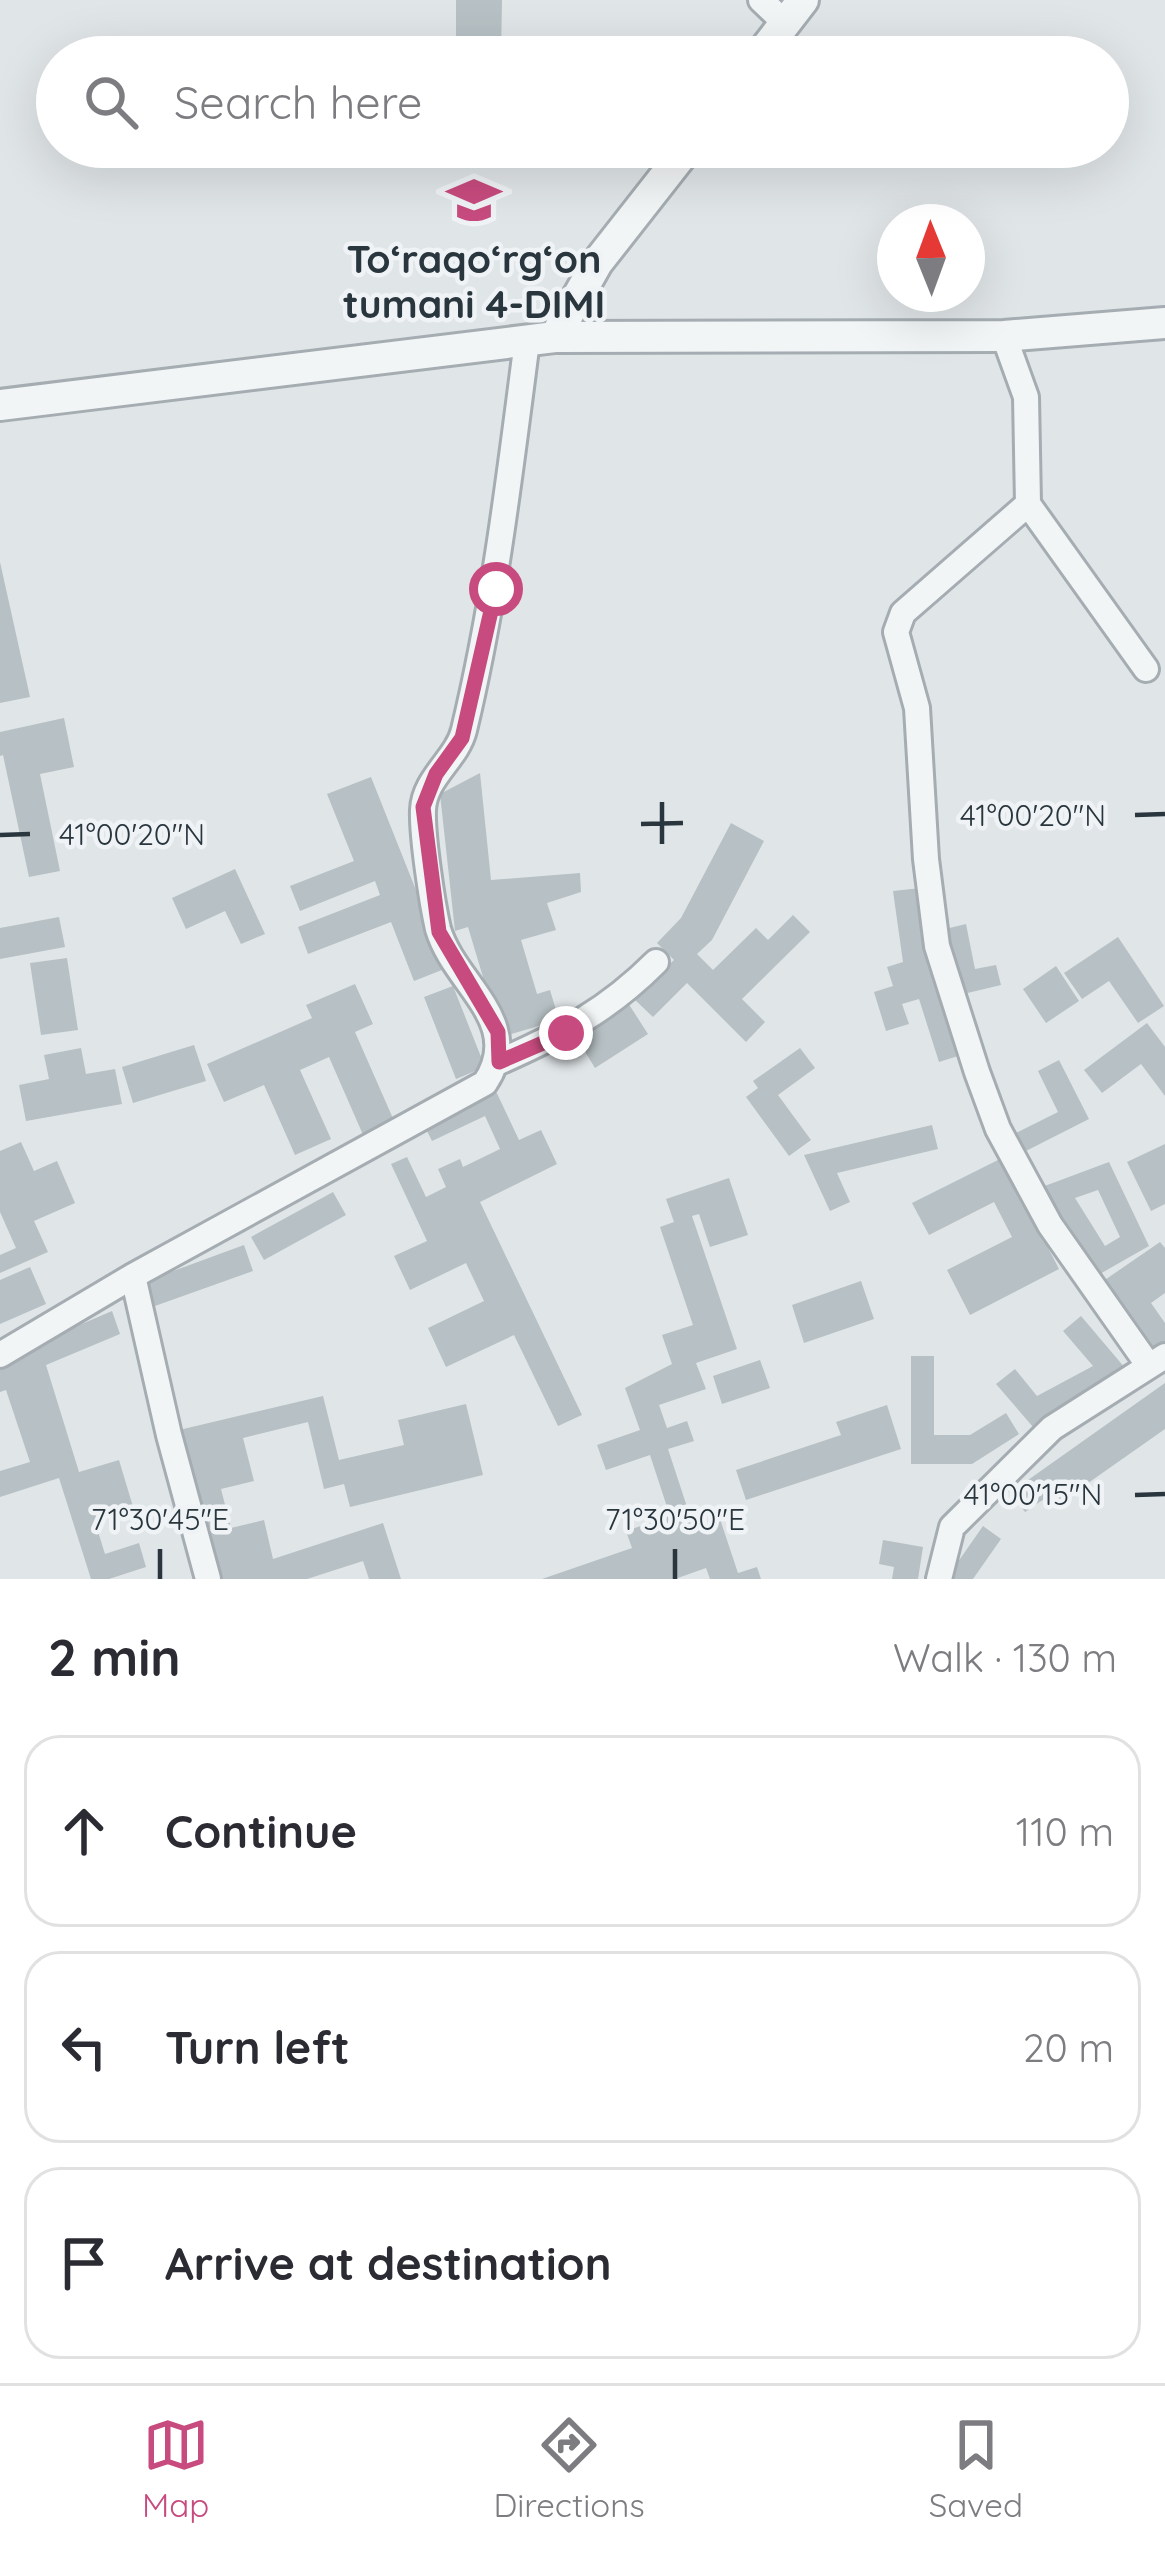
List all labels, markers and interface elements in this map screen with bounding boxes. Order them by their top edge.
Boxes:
search box [36,36,1129,168]
icon: search [78,69,144,135]
text: Search here [174,74,422,130]
school or university icon: To‘raqo‘rg‘on tumani 4-DIMI [445,171,503,229]
north arrow [877,204,985,312]
place label: To‘raqo‘rg‘on tumani 4-DIMI [343,234,605,328]
route start [469,562,523,616]
text: 41°00'20"N [960,796,1106,834]
text: 41°00'20"N [59,815,205,853]
route end [539,1006,593,1060]
text: 41°00'15"N [964,1475,1102,1513]
text: 71°30'45"E [91,1500,229,1538]
text: 71°30'50"E [605,1500,745,1538]
text: 2 min [48,1625,181,1689]
text: Walk · 130 m [893,1633,1117,1682]
icon: ahead [51,1798,117,1864]
text: Continue [165,1803,357,1859]
text: 110 m [1016,1807,1114,1856]
icon: left [51,2014,117,2080]
text: Turn left [165,2019,350,2075]
text: 20 m [1023,2023,1114,2072]
icon: arrive [51,2230,117,2296]
text: Arrive at destination [165,2235,611,2291]
tab: Map [142,2412,209,2525]
tab: Directions [493,2412,645,2525]
tab: Saved [929,2412,1023,2525]

